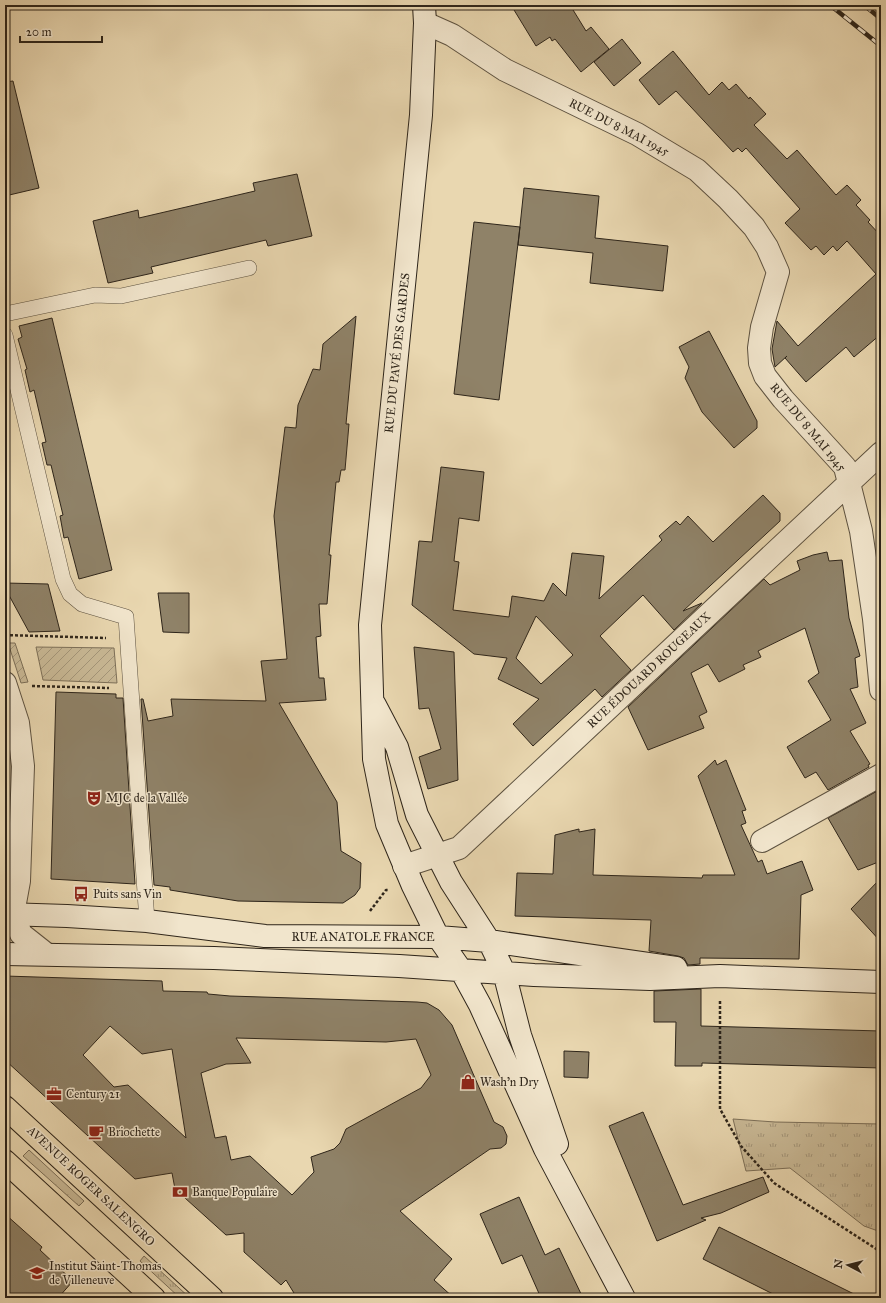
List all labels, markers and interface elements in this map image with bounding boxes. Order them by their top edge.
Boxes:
scale bar [20,18,102,44]
text: 20 m [26,25,52,39]
street label: RUE DU 8 MAI 1945 [567,96,672,159]
street label: RUE DU PAVÉ DES GARDES [380,272,412,434]
street label: RUE DU 8 MAI 1945 [767,380,849,474]
street label: RUE ÉDOUARD ROUGEAUX [583,607,714,731]
theatre icon: MJC de la Vallée [85,789,103,807]
place label: MJC de la Vallée [106,791,187,806]
bus stop icon: Puits sans Vin [72,885,90,903]
place label: Puits sans Vin [93,887,162,901]
street label: RUE ANATOLE FRANCE [291,930,435,944]
shop icon: Wash'n Dry [459,1073,477,1091]
place label: Wash'n Dry [480,1075,539,1089]
office icon: Century 21 [45,1085,63,1103]
place label: Century 21 [66,1087,120,1101]
street label: AVENUE ROGER SALENGRO [24,1122,158,1249]
cafe icon: Briochette [87,1123,105,1141]
place label: Briochette [108,1125,160,1139]
bank icon: Banque Populaire [171,1183,189,1201]
place label: Banque Populaire [192,1185,277,1200]
north arrow [828,1245,868,1285]
text: N [832,1258,846,1269]
place label: Institut Saint-Thomas de Villeneuve [49,1259,161,1287]
school or university icon: Institut Saint-Thomas de Villeneuve [28,1264,46,1282]

